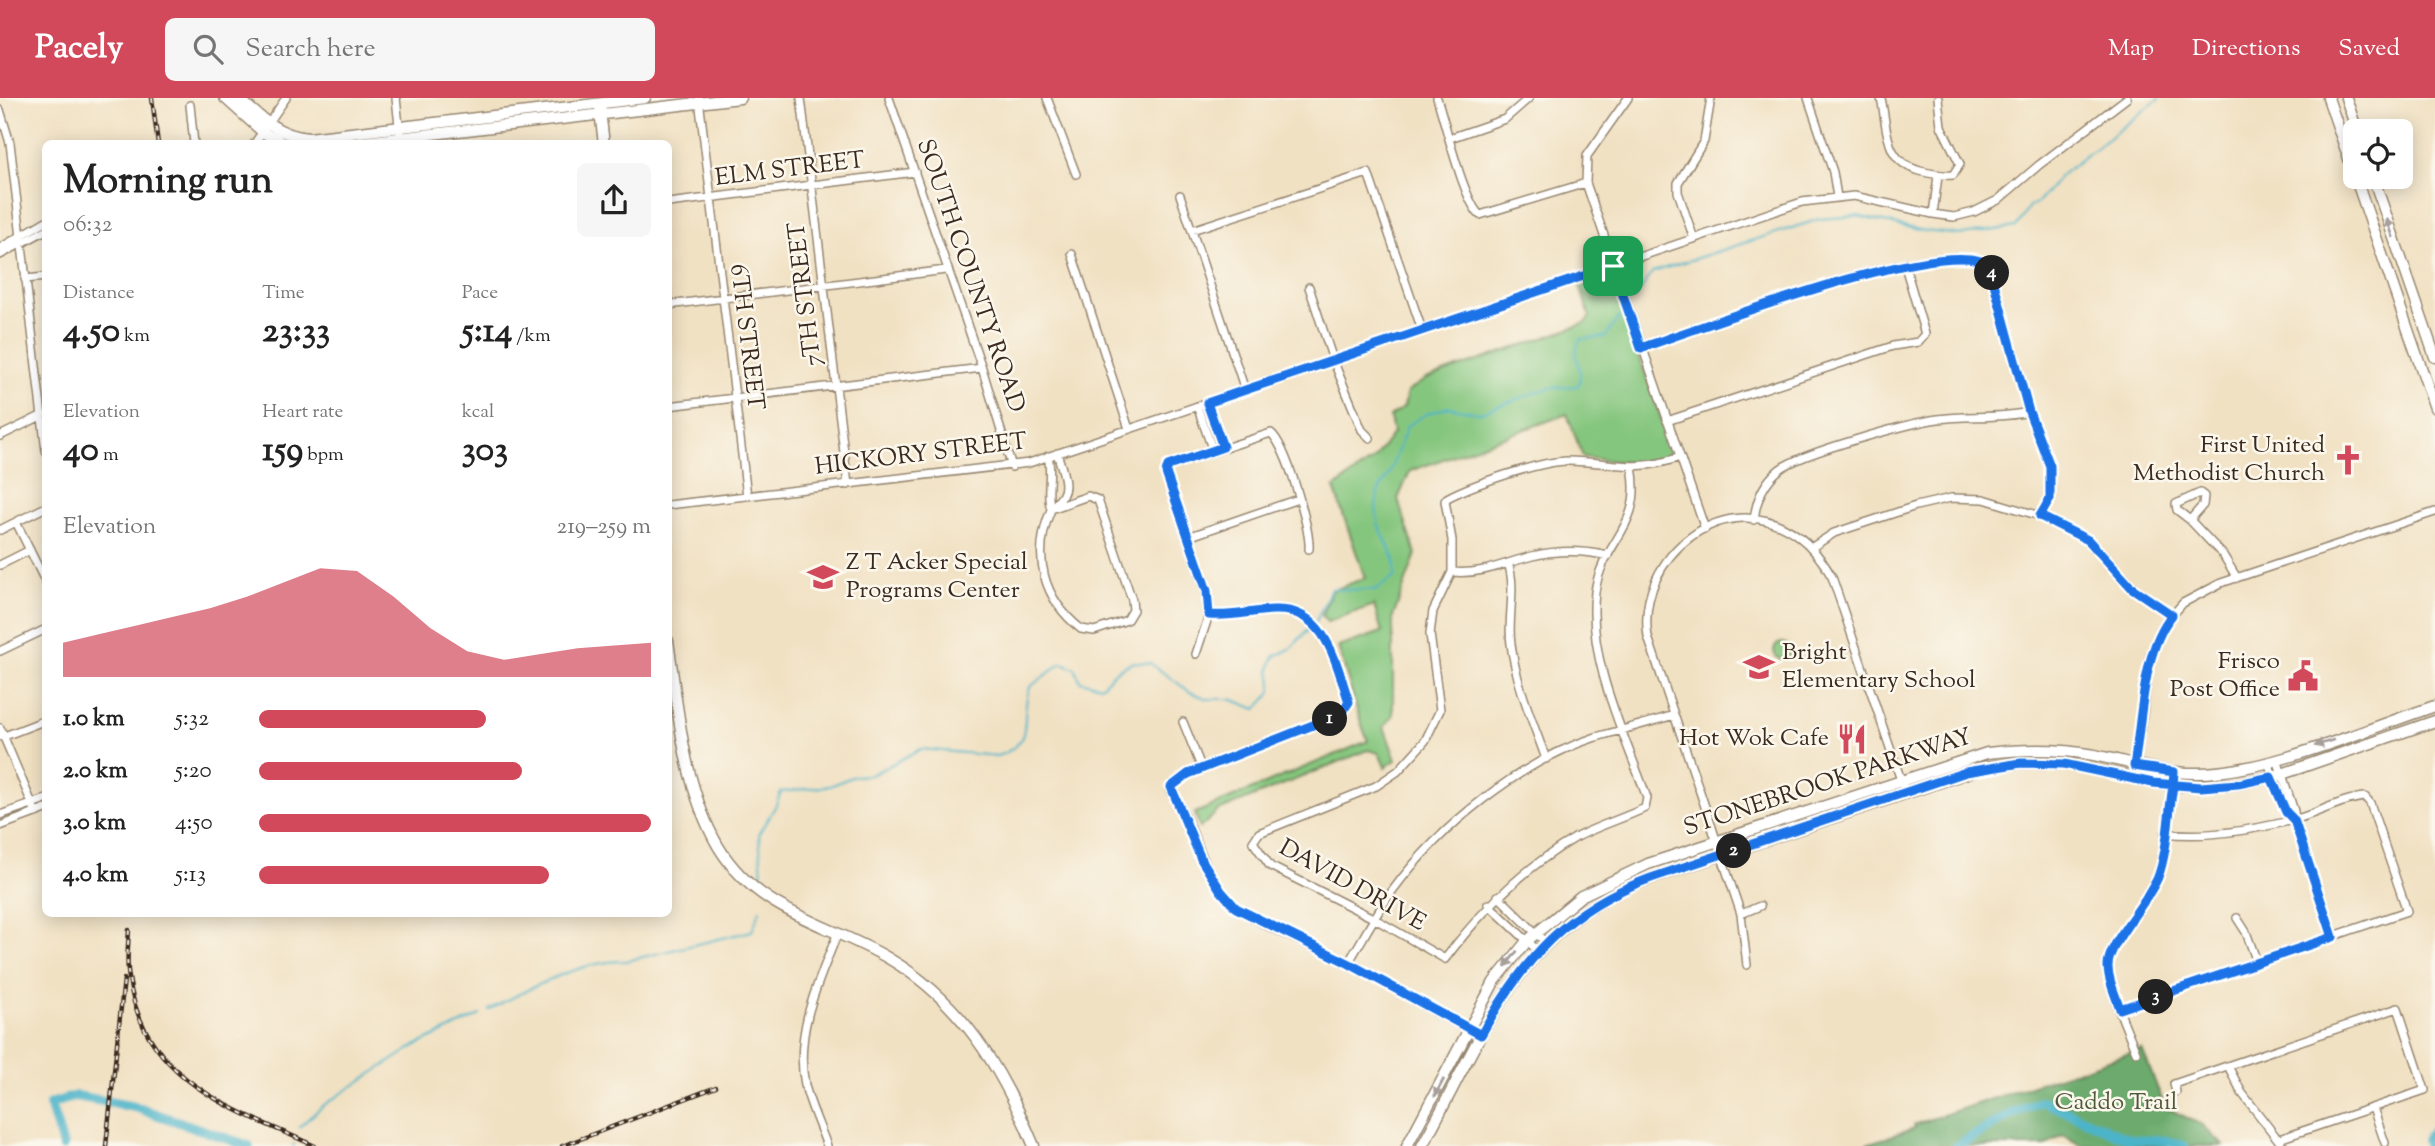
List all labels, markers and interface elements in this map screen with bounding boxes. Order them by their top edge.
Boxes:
search box [165,18,655,81]
text: Pacely [35,25,123,73]
icon: search [189,30,227,68]
text: Search here [245,31,376,68]
text: Map [2108,32,2154,66]
text: Directions [2192,32,2300,66]
text: Saved [2338,32,2400,66]
map controls [2343,119,2413,189]
button: locate [2343,119,2413,189]
street label: SOUTH COUNTY ROAD [907,135,1033,417]
street label: ELM STREET [713,144,867,196]
text: Morning run [63,156,273,210]
button: share [577,163,651,237]
text: 06:32 [63,209,112,242]
one-way arrow [2384,218,2395,239]
street label: 7TH STREET [780,220,832,368]
pin [1583,236,1643,296]
icon: arrive [1594,247,1632,285]
pin: 4 [1974,256,2010,290]
text: 4 [1987,259,1996,286]
street label: 6TH STREET [720,262,772,412]
text: Distance [63,280,135,307]
text: Time [262,280,305,307]
text: Pace [462,280,498,307]
text: 4.50 [63,307,120,358]
text: 23:33 [262,307,330,358]
text: 5:14 [462,307,512,358]
text: km [120,323,150,350]
text: /km [512,323,551,350]
text: Elevation [63,399,140,426]
text: Heart rate [262,399,343,426]
text: kcal [462,399,494,426]
street label: HICKORY STREET [813,425,1029,485]
text: 40 [63,426,99,477]
text: 159 [262,426,303,477]
text: 303 [462,426,508,477]
place label: First United Methodist Church [2133,429,2325,491]
text: m [99,442,119,469]
text: bpm [303,442,344,469]
church icon: First United Methodist Church [2331,443,2365,477]
text: Elevation [63,511,156,544]
text: 219–259 m [556,511,651,544]
place label: Z T Acker Special Programs Center [846,546,1028,608]
school or university icon: Z T Acker Special Programs Center [806,560,840,594]
place label: Bright Elementary School [1782,636,1976,698]
place label: Frisco Post Office [2170,645,2280,707]
school or university icon: Bright Elementary School [1742,650,1776,684]
public building icon: Frisco Post Office [2286,659,2320,693]
pin: 1 [1312,702,1348,736]
text: 1.0 km [63,703,125,736]
text: 5:32 [175,703,209,736]
text: 1 [1326,705,1333,732]
street label: STONEBROOK PARKWAY [1679,720,1977,846]
place label: Hot Wok Cafe [1679,722,1829,756]
restaurant icon: Hot Wok Cafe [1835,722,1869,756]
one-way arrow [2313,738,2334,749]
text: 2.0 km [63,755,128,788]
text: 5:20 [175,755,212,788]
text: 3.0 km [63,807,126,840]
text: 4:50 [175,807,213,840]
street label: DAVID DRIVE [1272,832,1432,941]
pin: 2 [1716,834,1752,868]
text: 2 [1729,837,1738,864]
text: 4.0 km [63,859,128,892]
text: 5:13 [175,859,206,892]
one-way arrow [1504,950,1518,968]
pin: 3 [2138,979,2174,1014]
text: 3 [2152,983,2159,1010]
one-way arrow [1433,1078,1444,1098]
park label: Caddo Trail [2055,1086,2178,1120]

